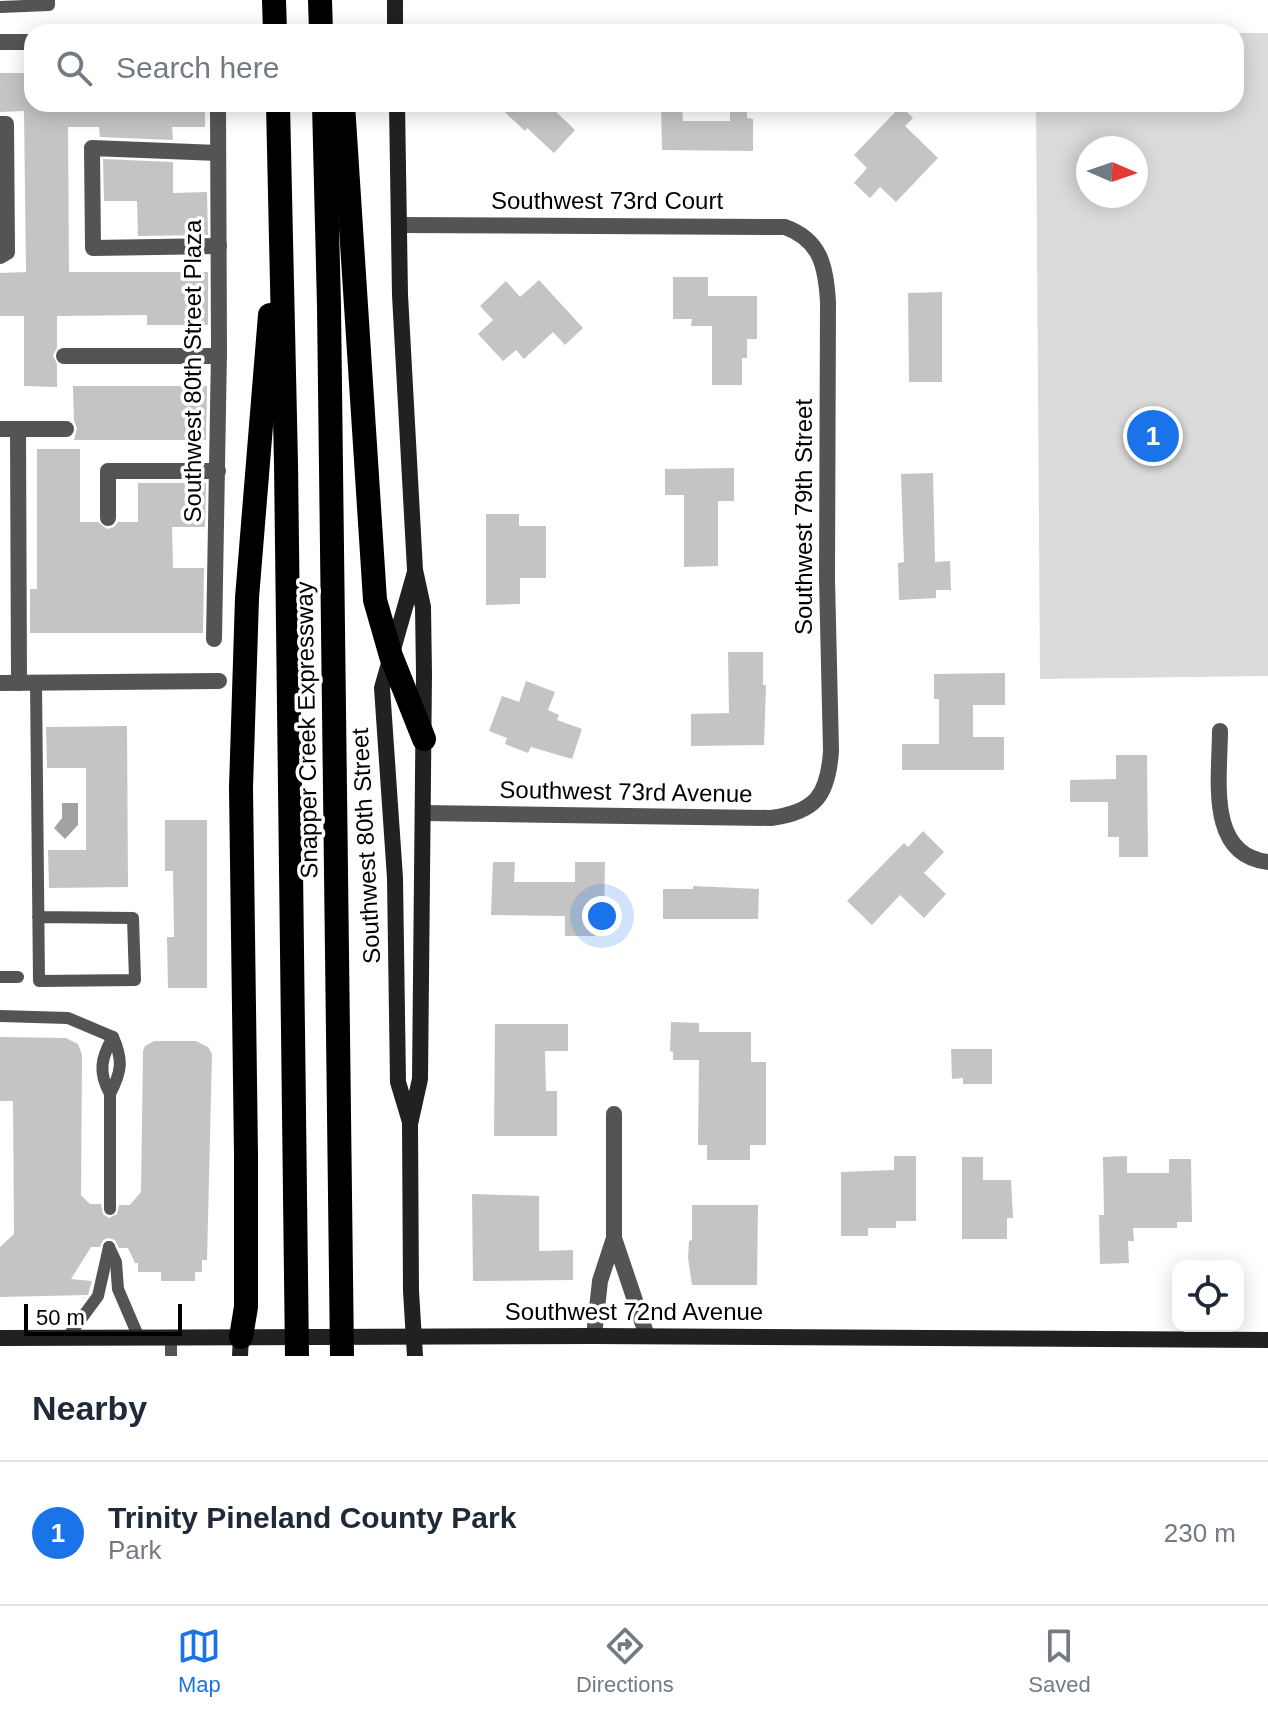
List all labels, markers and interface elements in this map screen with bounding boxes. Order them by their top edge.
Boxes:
search box [24,24,1244,112]
icon: search [52,46,96,90]
text: Search here [116,51,279,84]
north arrow [1076,136,1148,208]
street label: Southwest 73rd Court [491,187,723,214]
street label: Southwest 80th Street Plaza [179,219,206,522]
street label: Southwest 79th Street [790,399,817,635]
pin: 1 [1127,406,1179,466]
street label: Snapper Creek Expressway [290,581,323,879]
street label: Southwest 80th Street [346,727,385,965]
street label: Southwest 73rd Avenue [499,776,753,807]
your location [582,896,622,936]
map controls [1172,1260,1244,1332]
button: locate [1172,1260,1244,1332]
street label: Southwest 72nd Avenue [505,1298,763,1325]
scale bar [24,1300,182,1336]
text: 50 m [36,1305,85,1330]
text: Nearby [32,1389,147,1427]
text: Trinity Pineland County Park [108,1501,516,1534]
text: 1 [51,1518,65,1548]
text: 230 m [1164,1518,1236,1548]
text: Park [108,1535,161,1565]
tab: Map [177,1624,221,1698]
tab: Directions [576,1624,674,1698]
tab: Saved [1028,1624,1091,1698]

